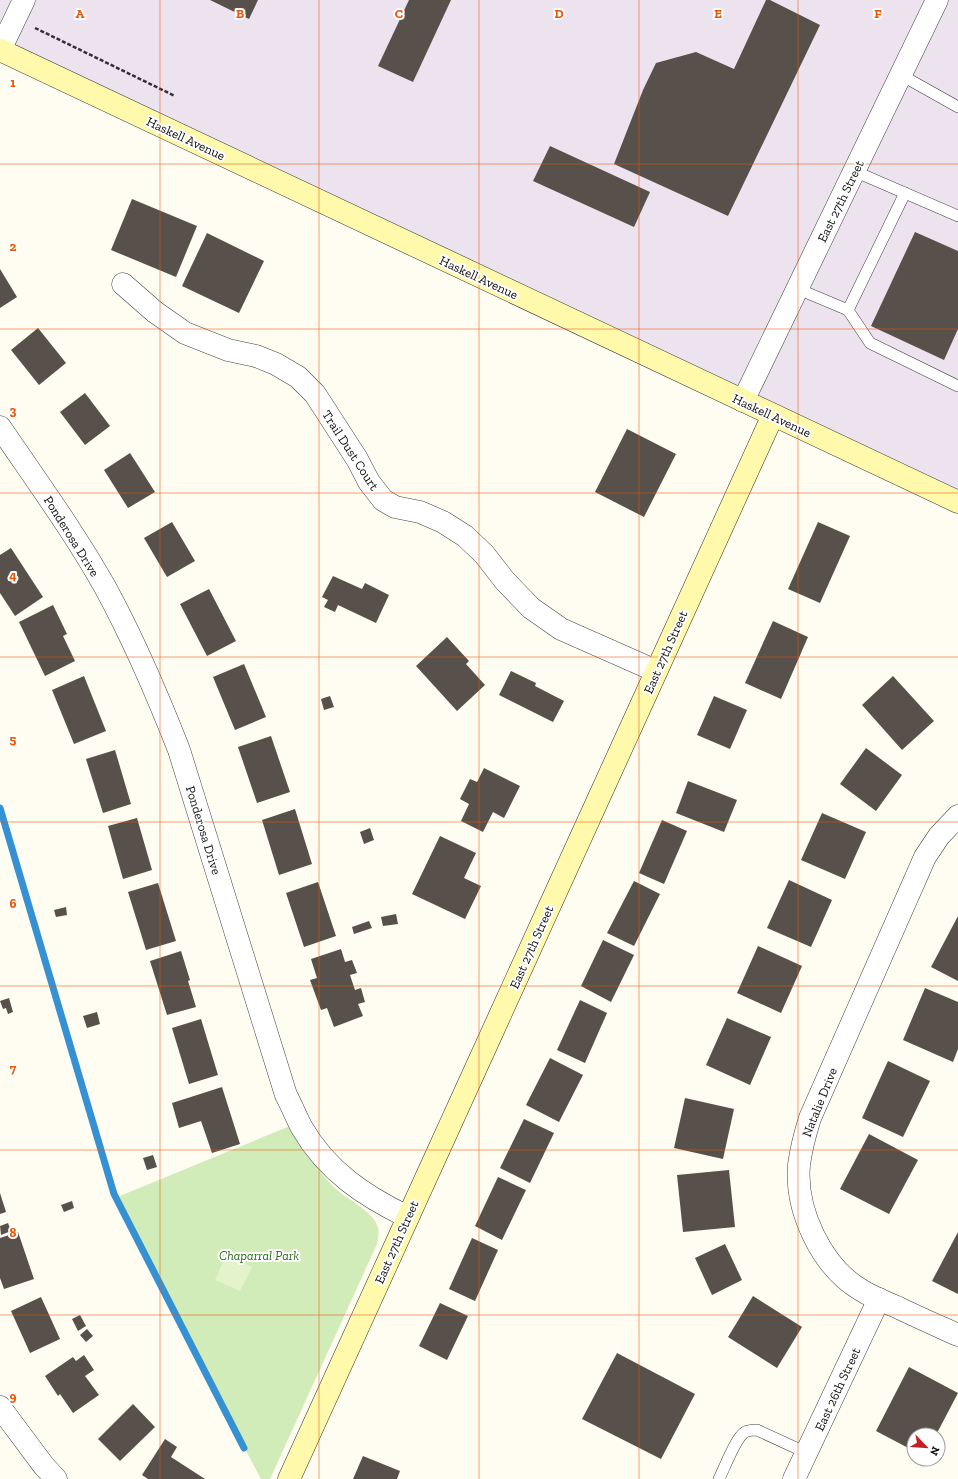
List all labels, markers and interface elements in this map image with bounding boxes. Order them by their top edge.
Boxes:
text: A [76,6,85,21]
text: B [236,6,244,21]
text: C [395,6,403,21]
text: D [554,6,564,21]
text: E [714,6,722,21]
text: F [874,6,882,21]
text: 1 [10,75,16,90]
street label: Haskell Avenue [144,114,227,163]
street label: East 27th Street [814,158,867,245]
text: 2 [10,239,17,254]
street label: Haskell Avenue [437,253,520,302]
street label: Haskell Avenue [730,391,813,440]
text: 3 [10,403,17,418]
street label: Trail Dust Court [319,408,382,493]
street label: Ponderosa Drive [41,493,102,579]
text: 4 [9,568,17,583]
street label: East 27th Street [640,608,691,696]
text: 5 [10,732,17,747]
street label: Ponderosa Drive [183,784,224,876]
text: 6 [10,896,17,911]
street label: East 27th Street [506,903,557,991]
text: 7 [10,1061,17,1076]
street label: Natalie Drive [799,1065,840,1139]
street label: East 27th Street [371,1198,422,1286]
text: 8 [9,1225,17,1240]
park label: Chaparral Park [219,1248,299,1263]
street label: East 26th Street [812,1345,863,1433]
text: 9 [10,1389,17,1404]
north arrow [906,1427,946,1467]
text: N [927,1444,942,1458]

